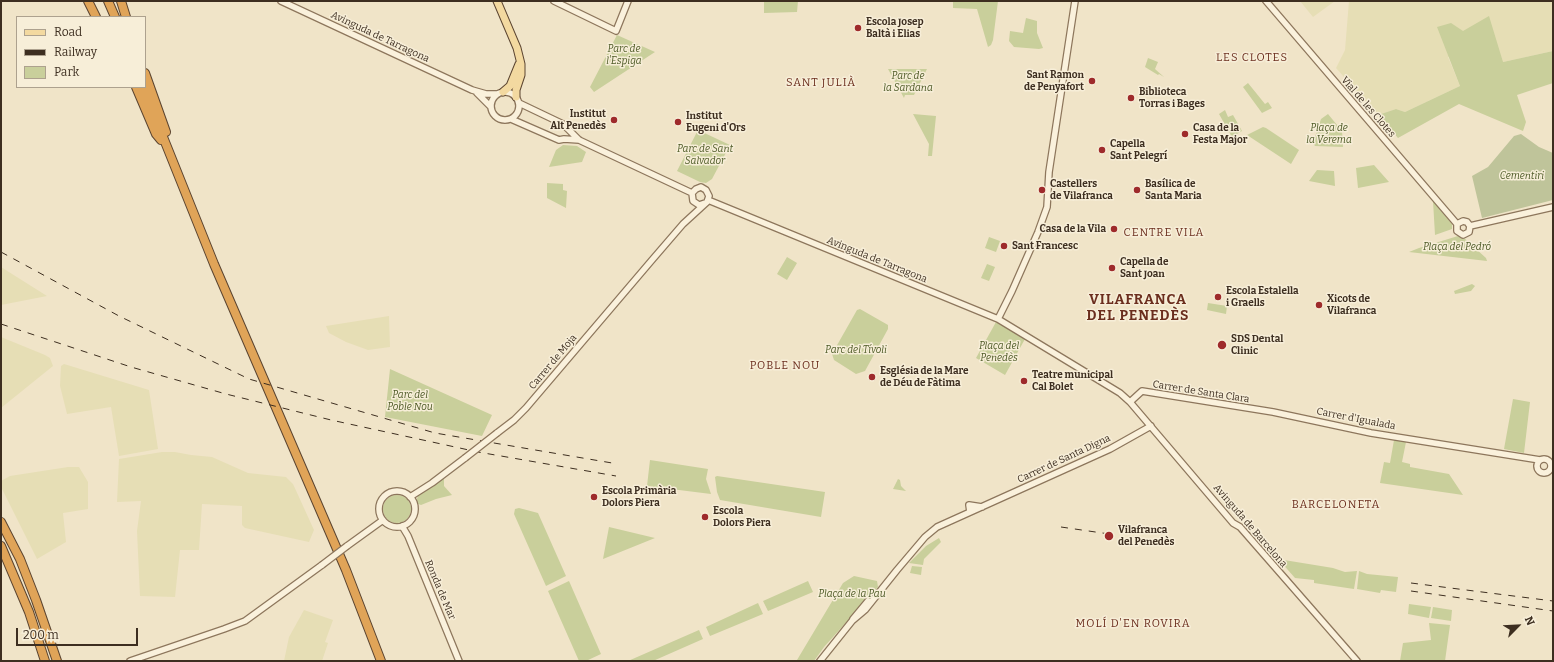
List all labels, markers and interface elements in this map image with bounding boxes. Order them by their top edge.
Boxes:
street label: Avinguda de Tarragona [329,9,431,65]
legend [16,16,146,88]
place label: Escola Josep Baltà i Elias [866,16,924,40]
marker: Escola Josep Baltà i Elias [853,23,863,33]
text: Road [54,25,82,39]
park label: Parc de l'Espiga [606,43,642,66]
text: Railway [54,45,97,59]
district label: LES CLOTES [1216,51,1288,65]
text: Park [54,65,79,79]
place label: Sant Ramon de Penyafort [1024,69,1084,92]
park label: Parc de la Sardana [883,70,933,94]
street label: Vial de les Clotes [1338,74,1398,140]
district label: SANT JULIÀ [786,76,856,90]
marker: Sant Ramon de Penyafort [1087,76,1097,86]
place label: Biblioteca Torras i Bages [1139,86,1205,110]
marker: Biblioteca Torras i Bages [1126,93,1136,103]
place label: Institut Alt Penedès [550,108,606,132]
place label: Institut Eugeni d'Ors [686,110,746,134]
marker: Institut Alt Penedès [609,115,619,125]
marker: Institut Eugeni d'Ors [673,117,683,127]
place label: Casa de la Festa Major [1193,122,1247,146]
park label: Plaça de la Verema [1306,122,1352,146]
marker: Casa de la Festa Major [1180,129,1190,139]
place label: Capella Sant Pelegrí [1110,138,1167,162]
park label: Parc de Sant Salvador [677,143,733,166]
marker: Capella Sant Pelegrí [1097,145,1107,155]
park label: Cementiri [1500,170,1544,182]
place label: Castellers de Vilafranca [1050,178,1113,202]
place label: Basílica de Santa Maria [1145,178,1202,202]
marker: Castellers de Vilafranca [1037,185,1047,195]
marker: Basílica de Santa Maria [1132,185,1142,195]
place label: Casa de la Vila [1040,223,1106,235]
marker: Casa de la Vila [1109,224,1119,234]
district label: CENTRE VILA [1124,226,1204,240]
street label: Avinguda de Tarragona [825,234,929,286]
place label: Sant Francesc [1012,240,1078,252]
marker: Sant Francesc [999,241,1009,251]
park label: Plaça del Pedró [1423,241,1491,253]
place label: Capella de Sant Joan [1120,256,1168,280]
marker: Capella de Sant Joan [1107,263,1117,273]
place label: Escola Estalella i Graells [1226,285,1299,308]
district label: VILAFRANCA DEL PENEDÈS [1087,292,1189,324]
marker: Escola Estalella i Graells [1213,292,1223,302]
place label: Xicots de Vilafranca [1327,293,1376,316]
marker: Xicots de Vilafranca [1314,300,1324,310]
street label: Carrer de Moja [527,332,579,392]
place label: SDS Dental Clinic [1231,333,1283,356]
marker: SDS Dental Clinic [1216,339,1228,351]
park label: Plaça del Penedès [979,340,1019,364]
park label: Parc del Tívoli [825,344,887,356]
district label: POBLE NOU [750,359,820,373]
place label: Església de la Mare de Déu de Fàtima [880,365,969,388]
place label: Teatre municipal Cal Bolet [1032,369,1113,392]
marker: Església de la Mare de Déu de Fàtima [867,372,877,382]
marker: Teatre municipal Cal Bolet [1019,376,1029,386]
street label: Carrer de Santa Clara [1152,378,1250,406]
park label: Parc del Poble Nou [387,389,433,412]
street label: Carrer d'Igualada [1315,405,1397,433]
street label: Carrer de Santa Digna [1016,432,1112,486]
street label: Avinguda de Barcelona [1211,482,1289,570]
place label: Escola Primària Dolors Piera [602,485,676,508]
marker: Escola Primària Dolors Piera [589,492,599,502]
district label: BARCELONETA [1292,498,1380,512]
place label: Escola Dolors Piera [713,505,771,528]
marker: Escola Dolors Piera [700,512,710,522]
place label: Vilafranca del Penedès [1118,524,1174,548]
marker: Vilafranca del Penedès [1103,530,1115,542]
street label: Ronda de Mar [422,558,458,622]
park label: Plaça de la Pau [818,588,886,600]
north arrow [1498,606,1538,646]
text: N [1522,614,1537,627]
district label: MOLÍ D'EN ROVIRA [1076,617,1190,631]
scale bar [18,620,140,646]
text: 200 m [23,628,59,642]

